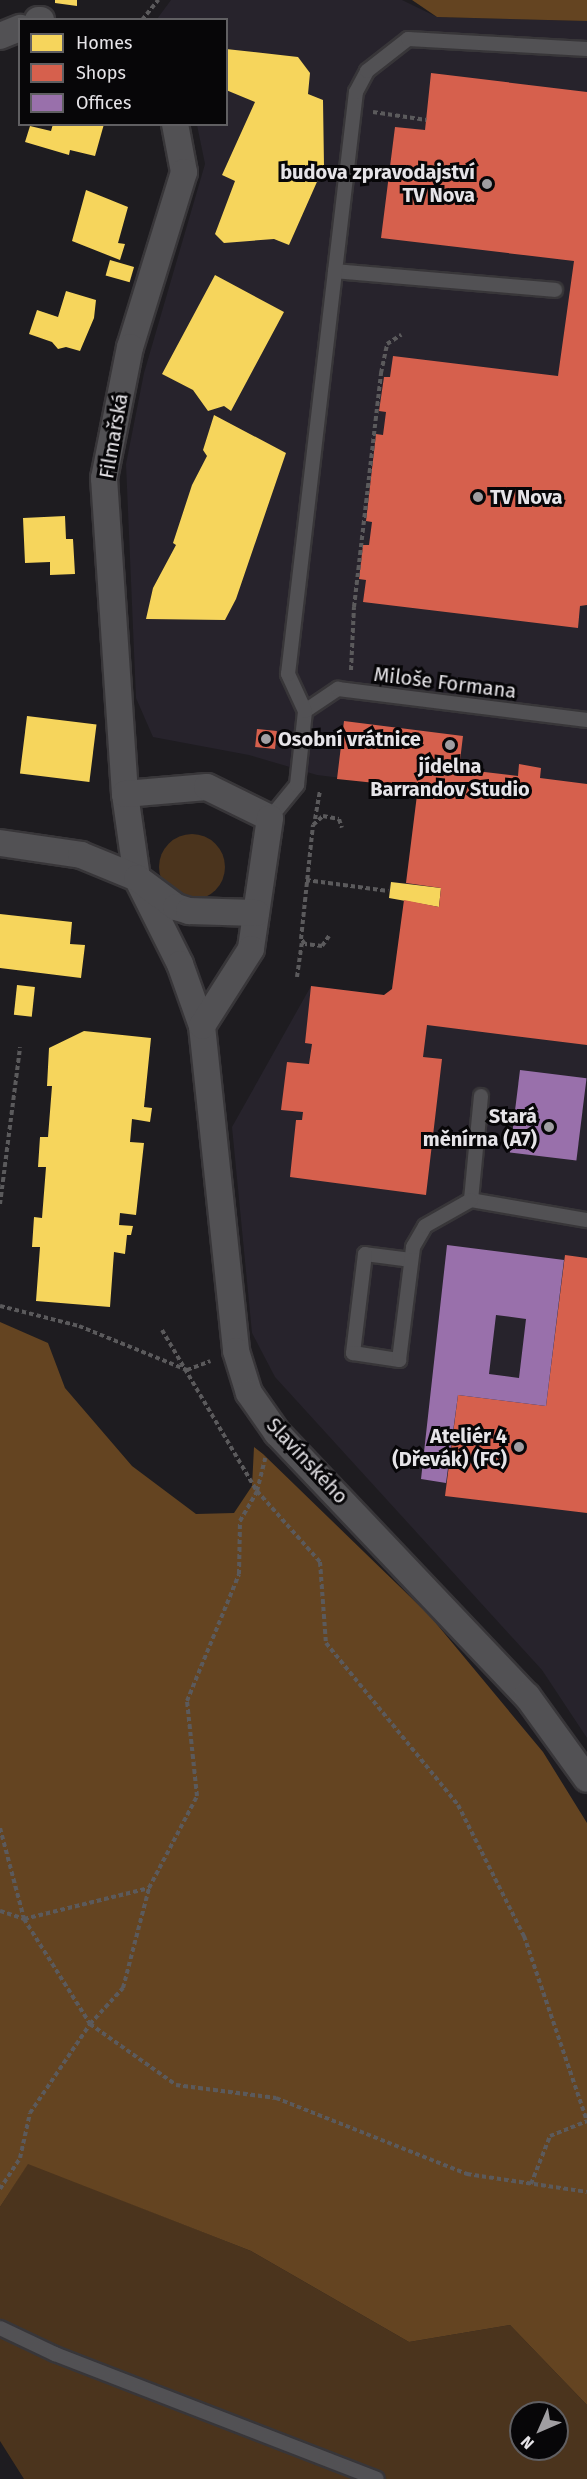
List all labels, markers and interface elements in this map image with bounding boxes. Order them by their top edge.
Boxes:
legend [18,18,228,126]
text: Homes [76,32,132,54]
text: Shops [76,62,126,84]
text: Offices [76,92,131,114]
place label: budova zpravodajství TV Nova [280,160,475,207]
marker: budova zpravodajství TV Nova [480,177,494,191]
street label: Filmařská [95,391,133,481]
place label: TV Nova [490,485,562,509]
marker: TV Nova [471,490,485,504]
street label: Miloše Formana [372,662,518,704]
place label: Osobní vrátnice [278,727,421,751]
marker: Osobní vrátnice [259,732,273,746]
marker: jídelna Barrandov Studio [443,738,457,752]
place label: jídelna Barrandov Studio [370,755,530,802]
place label: Stará měnírna (A7) [423,1104,537,1151]
marker: Stará měnírna (A7) [542,1120,556,1134]
street label: Slavínského [261,1413,353,1509]
place label: Ateliér 4 (Dřevák) (FC) [392,1424,507,1471]
marker: Ateliér 4 (Dřevák) (FC) [512,1440,526,1454]
north arrow [509,2401,569,2461]
text: N [517,2432,538,2453]

